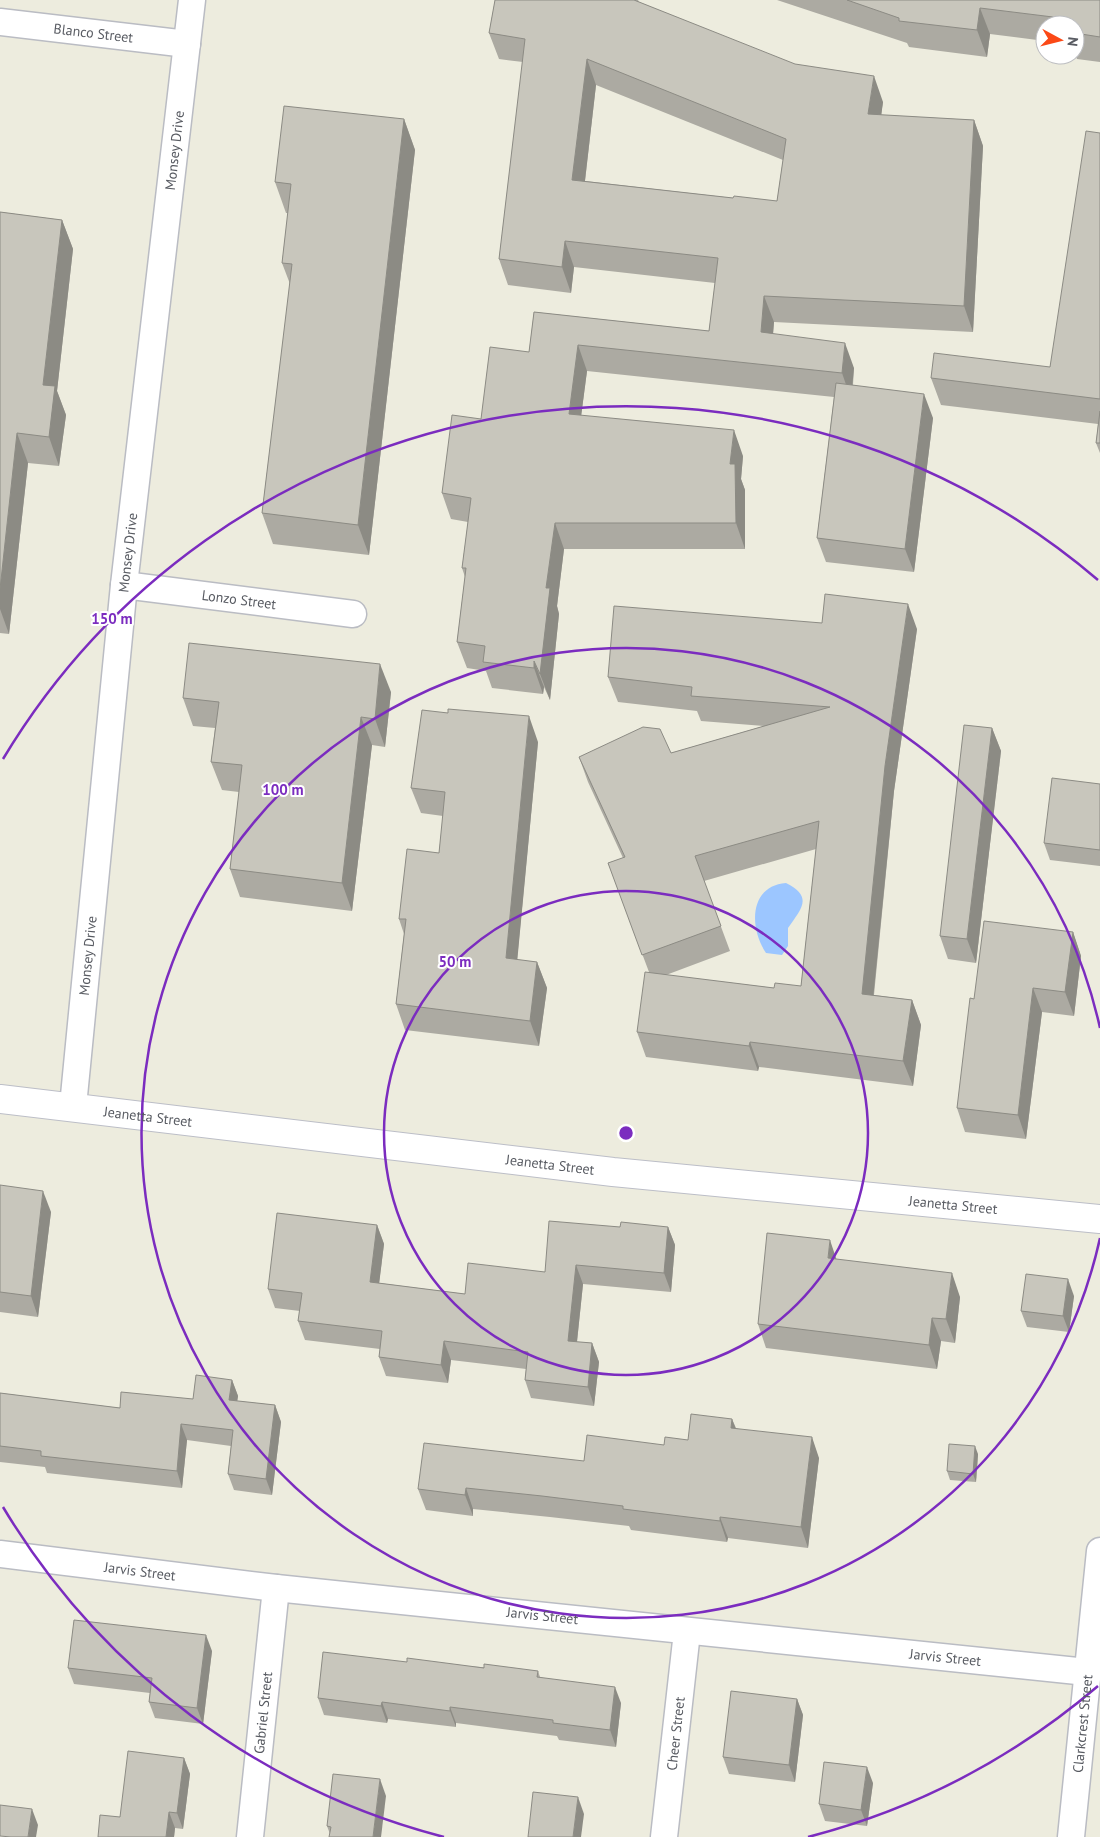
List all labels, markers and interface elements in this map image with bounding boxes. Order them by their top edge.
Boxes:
north arrow [1035,15,1085,65]
street label: Blanco Street [53,19,134,47]
text: N [1063,36,1082,47]
street label: Monsey Drive [161,110,188,191]
street label: Monsey Drive [114,512,141,593]
street label: Lonzo Street [201,586,278,613]
text: 150 m [91,609,133,628]
text: 100 m [262,780,304,799]
street label: Monsey Drive [75,915,101,996]
text: 50 m [439,952,471,971]
street label: Jeanetta Street [102,1102,193,1131]
centre of rings [617,1124,635,1142]
street label: Jeanetta Street [504,1150,596,1179]
street label: Jeanetta Street [907,1191,998,1218]
street label: Jarvis Street [102,1558,177,1585]
street label: Jarvis Street [505,1603,579,1628]
street label: Jarvis Street [908,1645,982,1670]
street label: Gabriel Street [250,1671,276,1755]
street label: Clarkcrest Street [1069,1673,1096,1774]
street label: Cheer Street [663,1696,689,1771]

